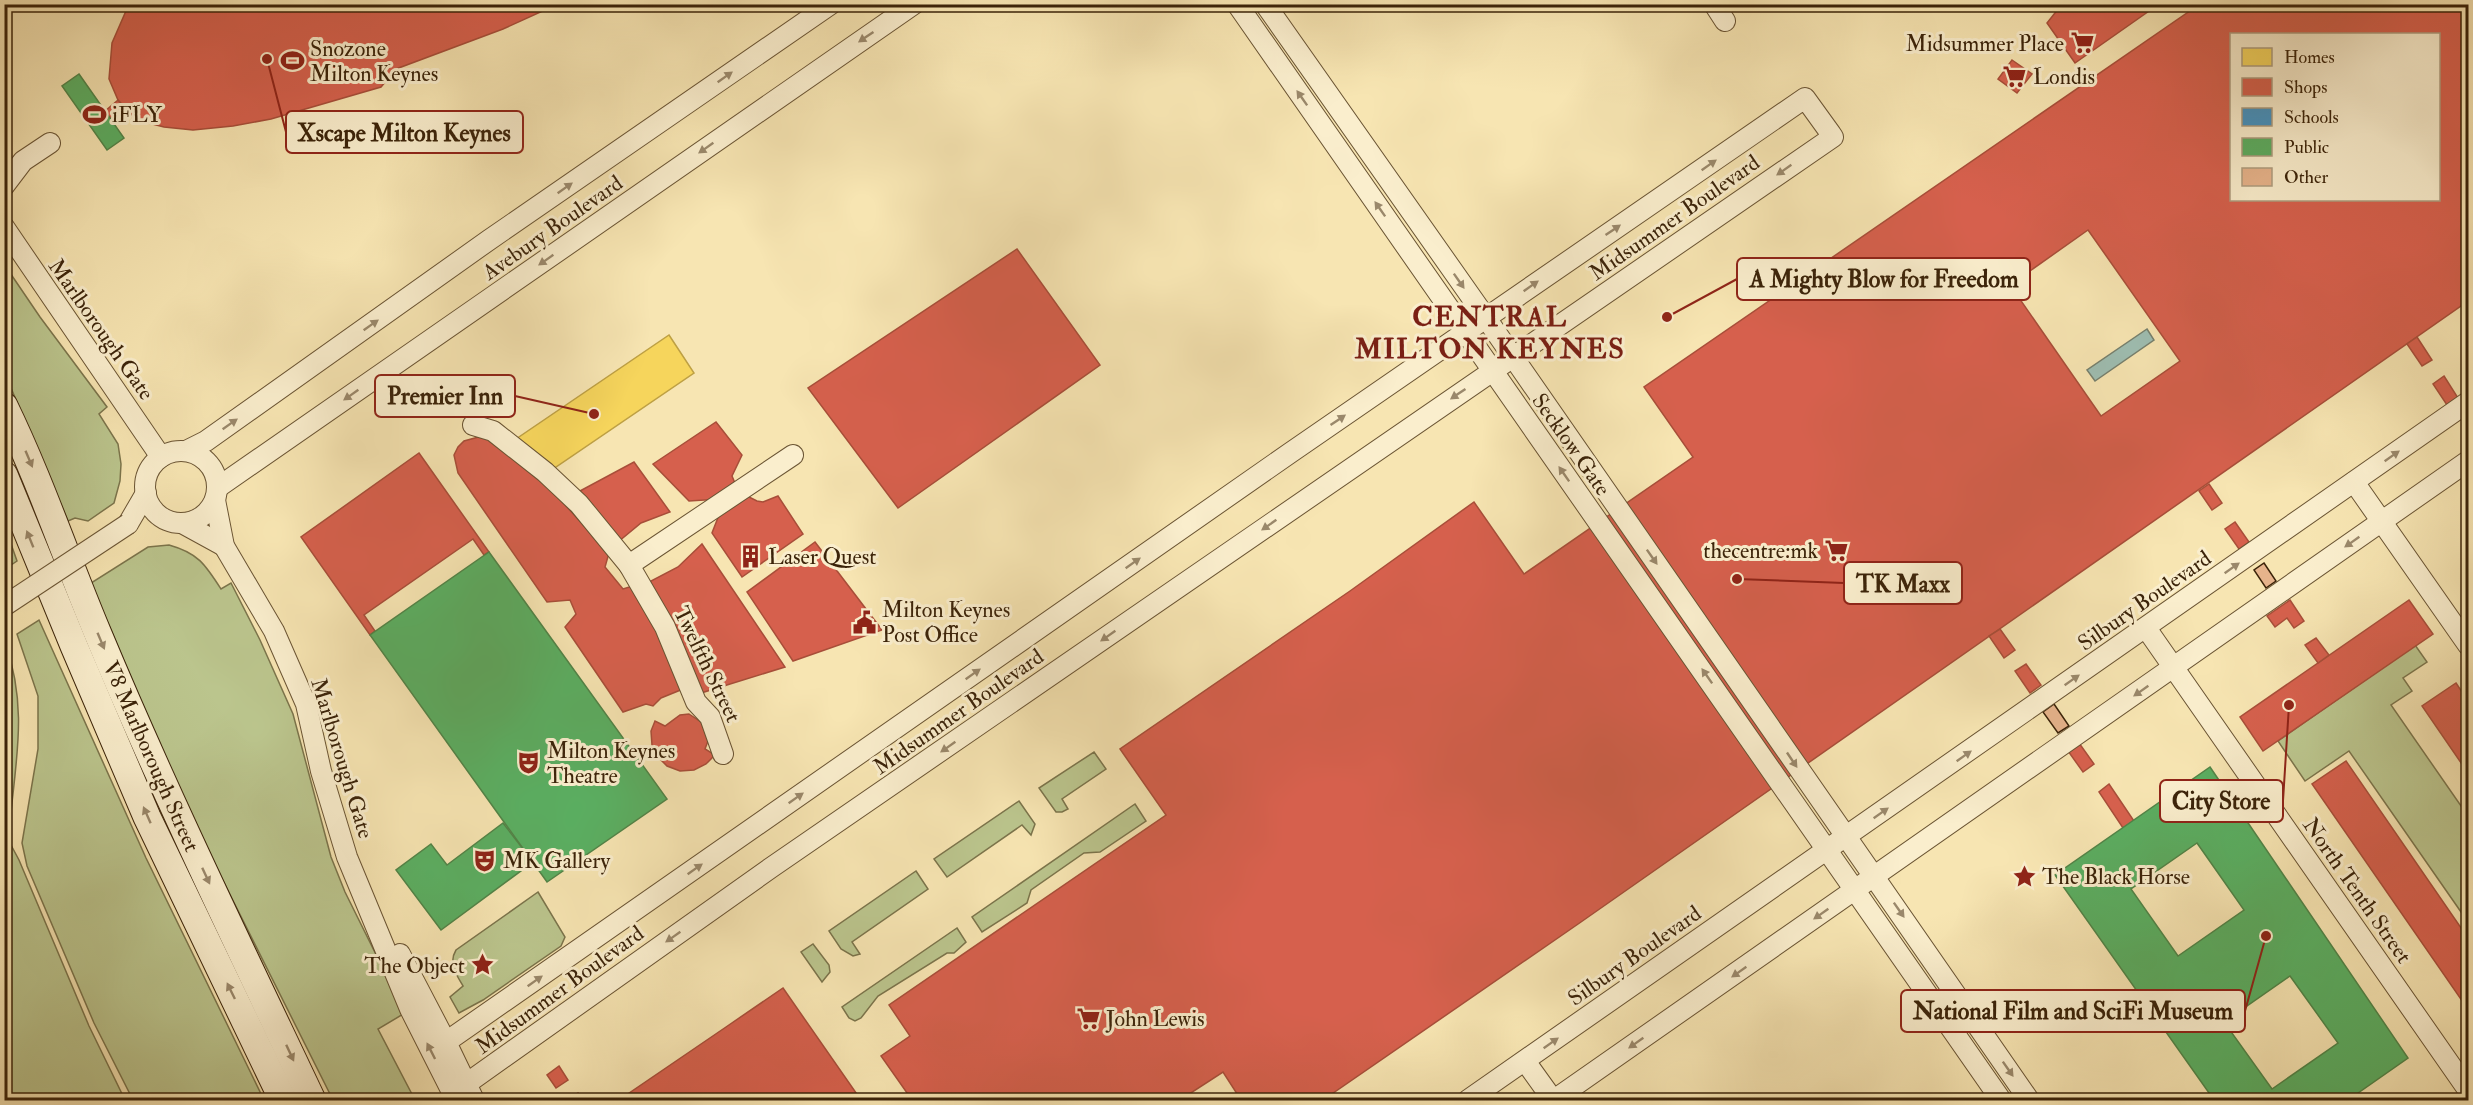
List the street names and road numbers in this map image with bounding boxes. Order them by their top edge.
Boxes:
street label: Midsummer Boulevard [1584,149,1765,287]
street label: Avebury Boulevard [476,169,628,287]
street label: Marlborough Gate [42,253,160,406]
street label: Secklow Gate [1526,388,1617,501]
street label: Silbury Boulevard [2072,544,2217,657]
street label: Twelfth Street [667,602,747,727]
street label: Midsummer Boulevard [868,643,1049,781]
street label: V8 Marlborough Street [96,657,206,856]
street label: Marlborough Gate [304,675,380,842]
street label: North Tenth Street [2297,812,2418,969]
street label: Silbury Boulevard [1562,899,1707,1012]
street label: Midsummer Boulevard [470,919,649,1060]

